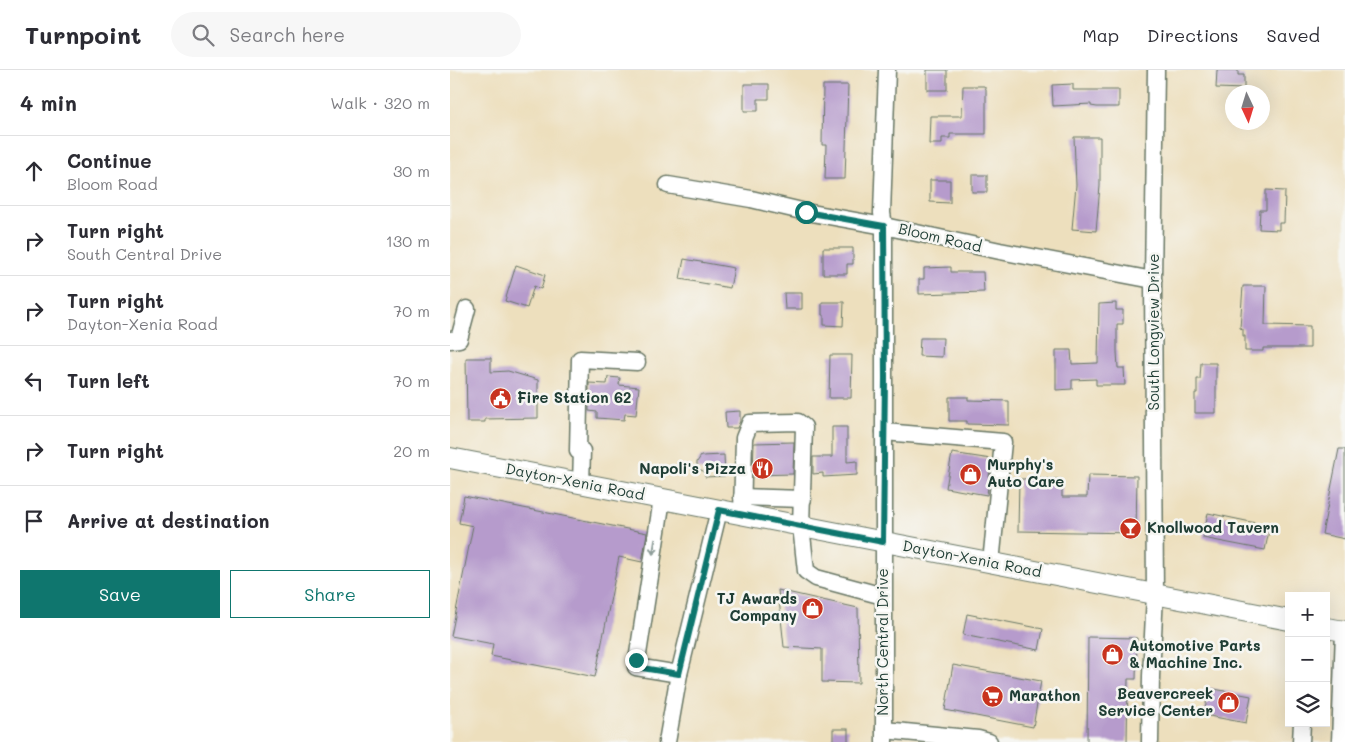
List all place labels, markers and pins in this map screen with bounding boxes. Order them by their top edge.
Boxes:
public building icon: Fire Station 62 [489,386,513,410]
place label: Fire Station 62 [517,387,631,407]
place label: Murphy's Auto Care [987,454,1064,491]
restaurant icon: Napoli's Pizza [750,457,774,481]
place label: Napoli's Pizza [639,458,746,478]
shop icon: Murphy's Auto Care [959,462,983,486]
bar icon: Knollwood Tavern [1119,516,1143,540]
place label: Knollwood Tavern [1147,517,1279,537]
place label: TJ Awards Company [717,588,797,625]
shop icon: TJ Awards Company [801,596,825,620]
place label: Automotive Parts & Machine Inc. [1129,635,1261,672]
shop icon: Automotive Parts & Machine Inc. [1101,643,1125,667]
place label: Beavercreek Service Center [1098,683,1213,720]
supermarket icon: Marathon [981,684,1005,708]
place label: Marathon [1009,685,1080,705]
shop icon: Beavercreek Service Center [1217,691,1241,715]

